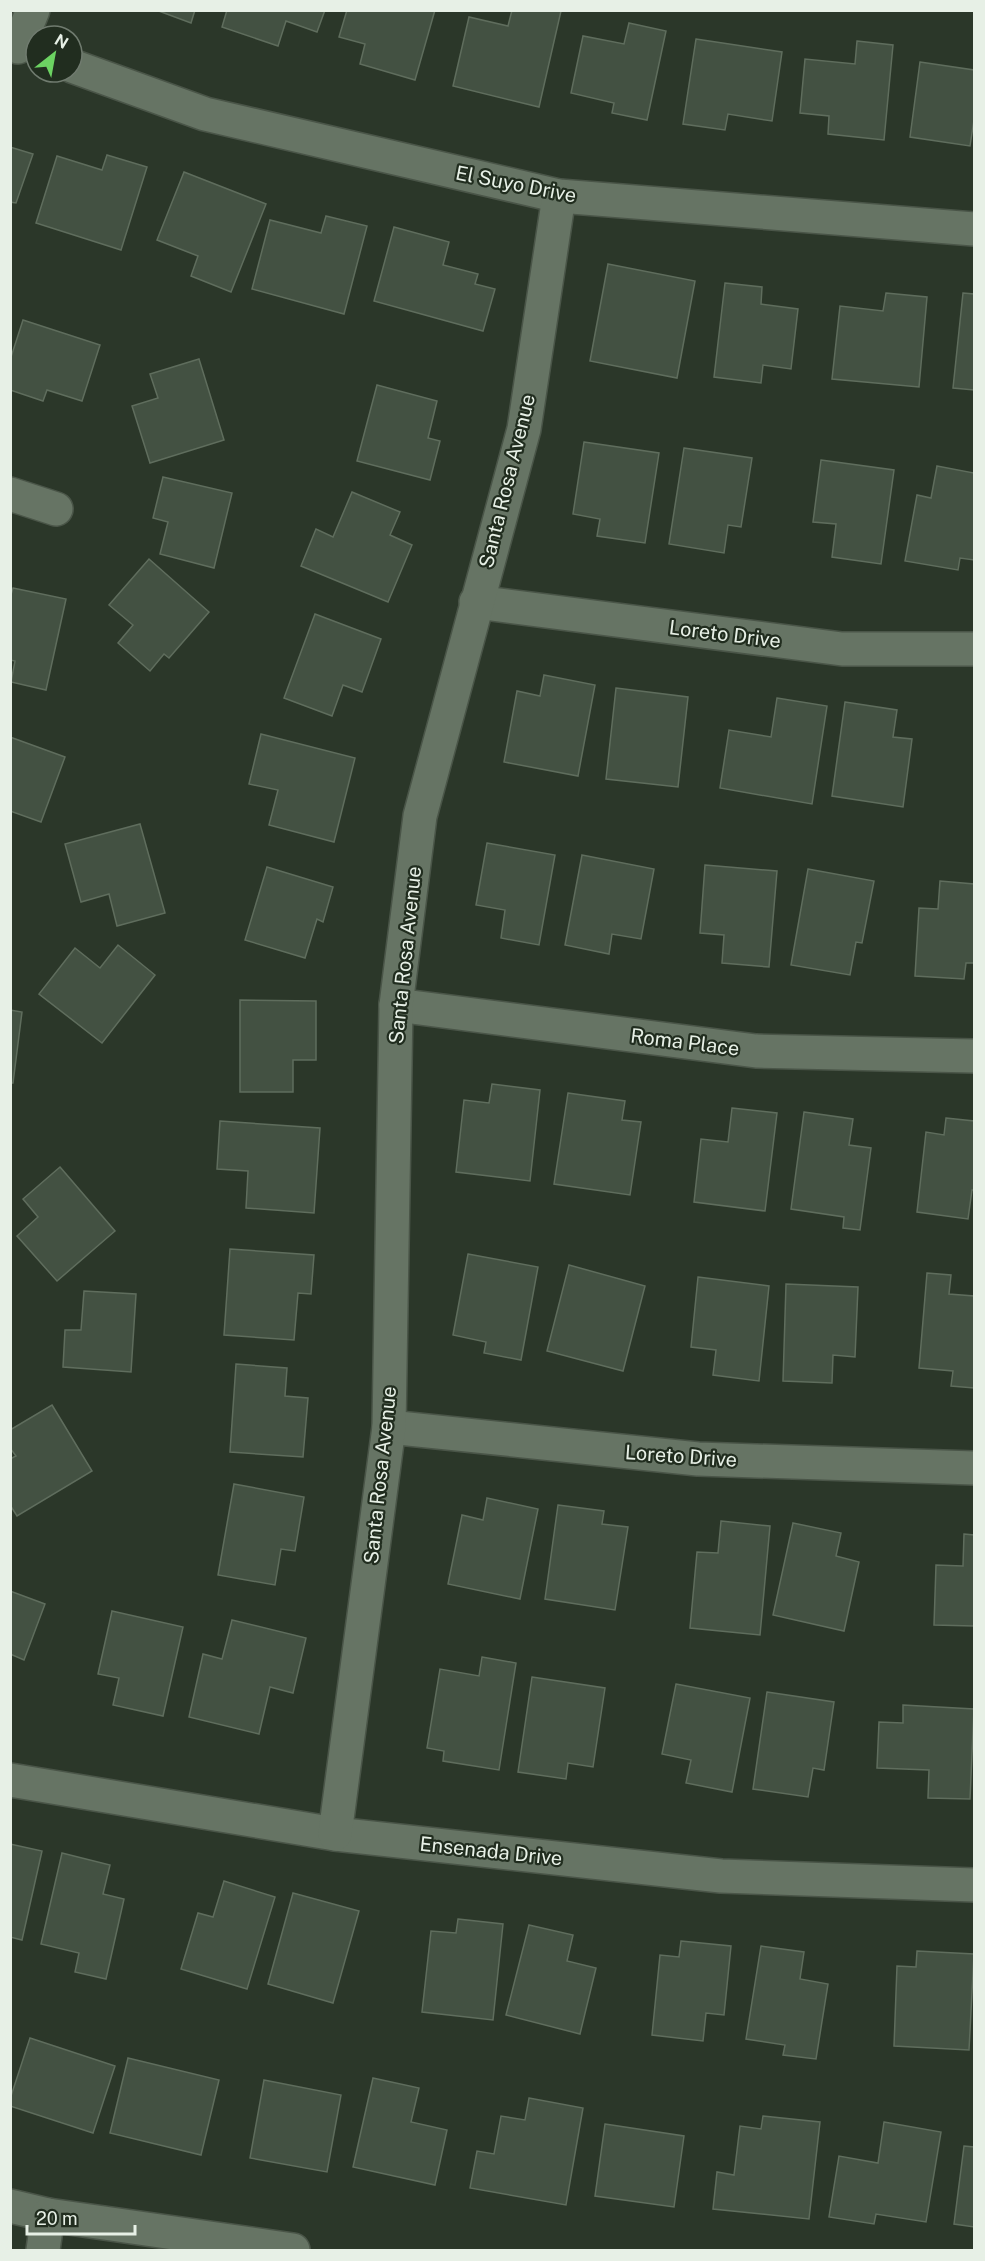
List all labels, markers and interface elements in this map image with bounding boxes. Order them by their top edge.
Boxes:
north arrow [24,24,84,84]
text: N [51,30,72,53]
street label: El Suyo Drive [454,161,578,207]
street label: Santa Rosa Avenue [474,392,540,570]
street label: Loreto Drive [668,615,782,653]
street label: Santa Rosa Avenue [384,865,426,1045]
street label: Roma Place [629,1023,741,1061]
street label: Santa Rosa Avenue [359,1385,401,1565]
street label: Loreto Drive [624,1440,738,1472]
street label: Ensenada Drive [418,1832,564,1870]
scale bar [27,2198,135,2236]
text: 20 m [36,2208,78,2229]

